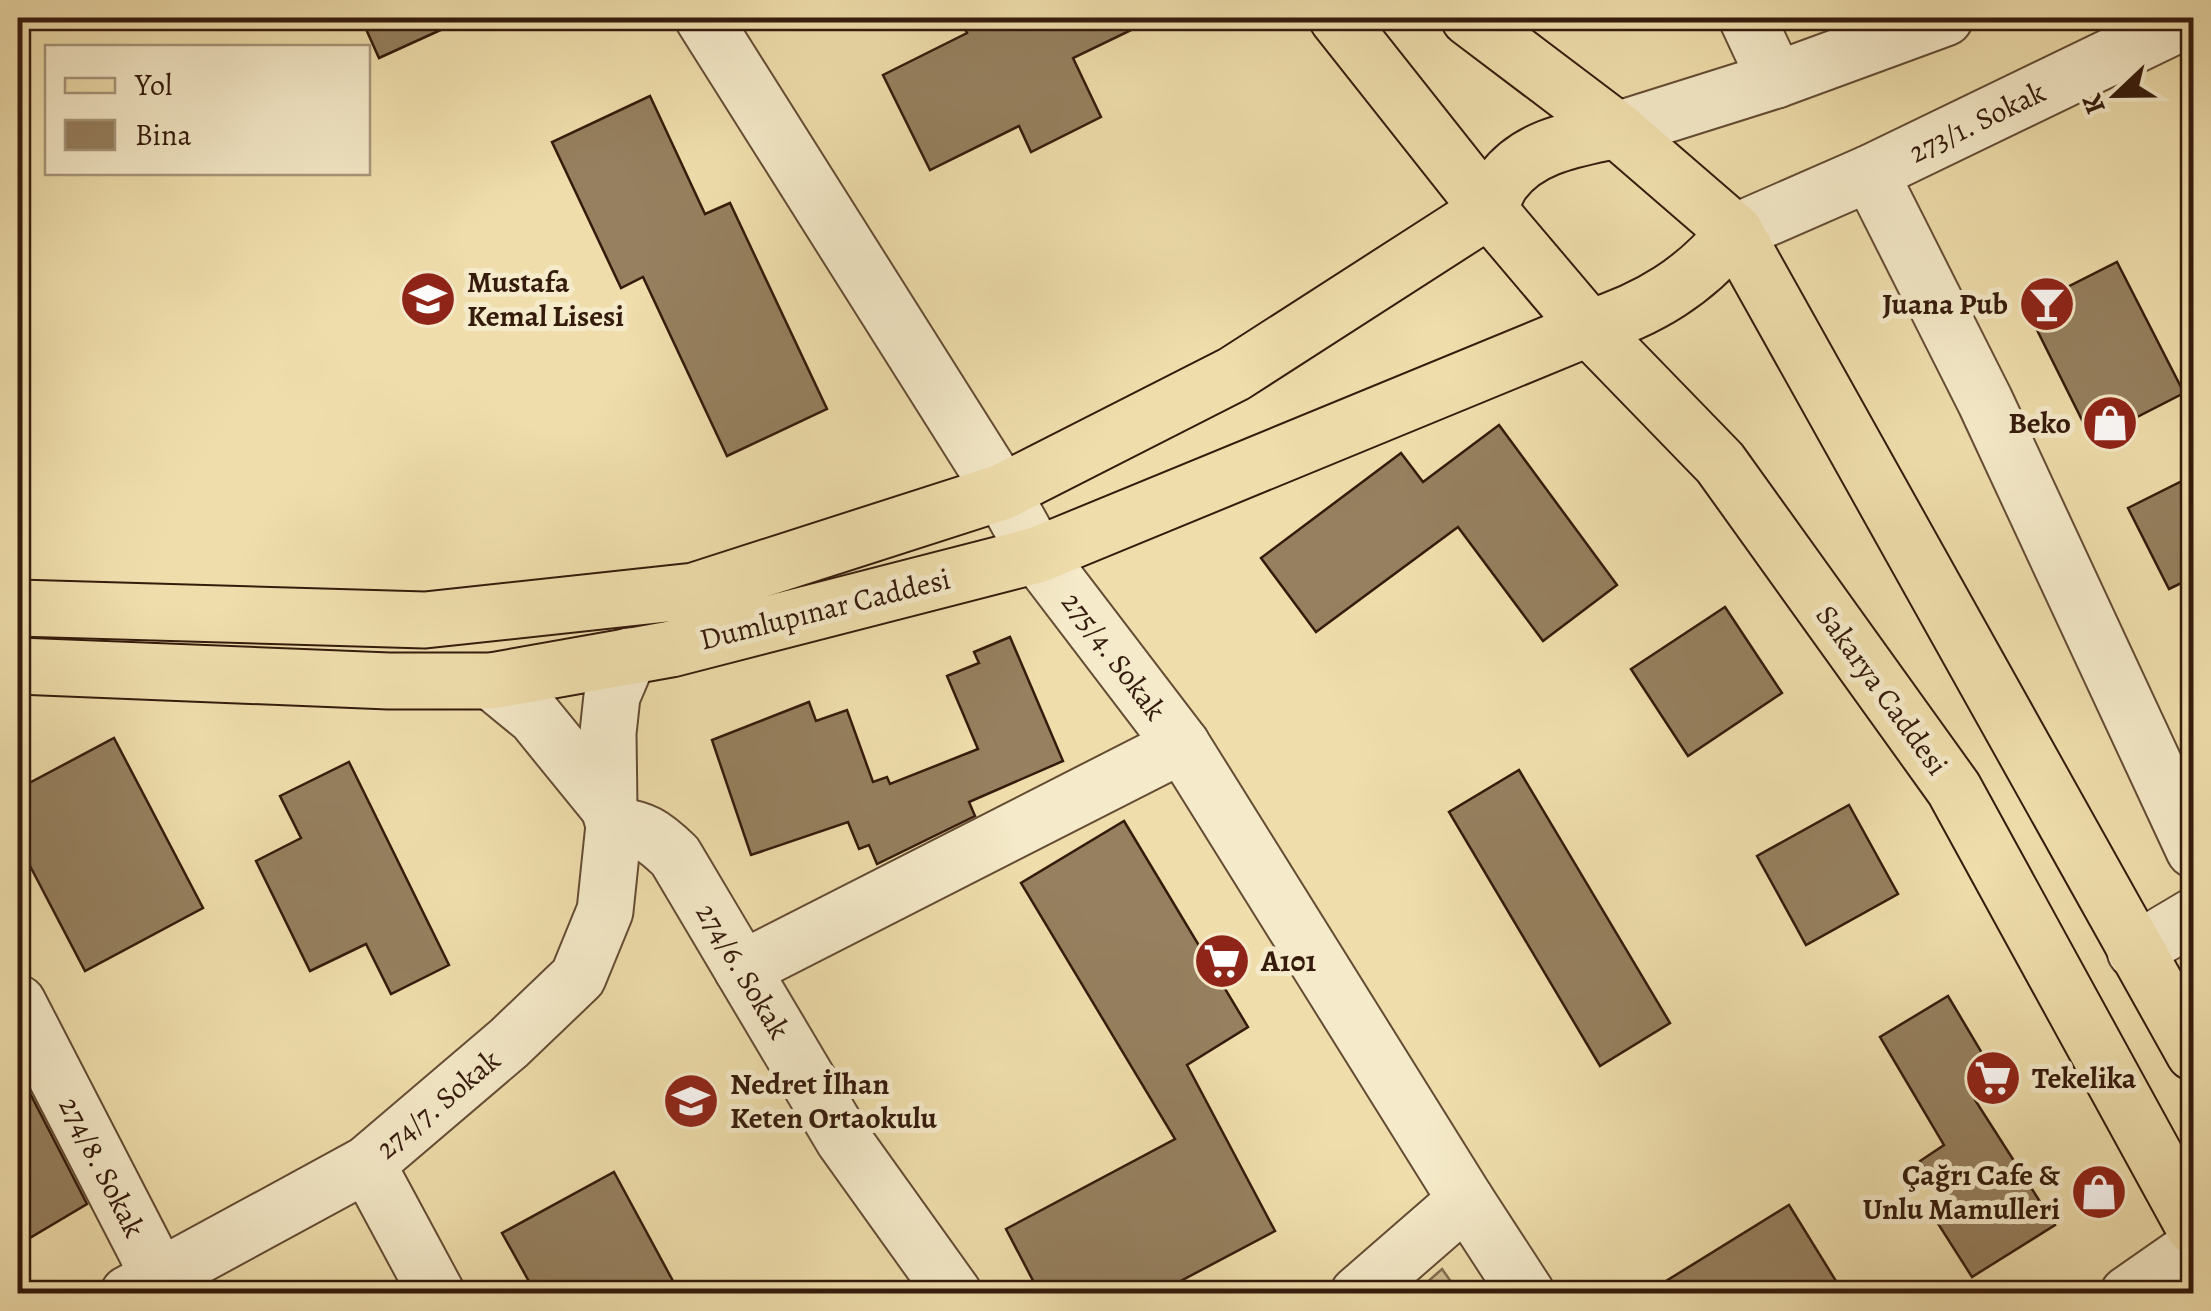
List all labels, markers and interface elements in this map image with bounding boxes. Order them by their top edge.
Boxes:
legend [45,45,370,175]
north arrow [2066,45,2166,145]
text: Yol [134,65,172,105]
street label: 273/1. Sokak [1902,72,2052,172]
text: K [2072,88,2115,120]
text: Bina [135,115,192,155]
place label: Mustafa Kemal Lisesi [467,262,624,336]
school or university icon: Mustafa Kemal Lisesi [398,269,458,329]
bar icon: Juana Pub [2017,274,2077,334]
place label: Juana Pub [1882,284,2008,324]
shop icon: Beko [2080,393,2140,453]
place label: Beko [2008,403,2071,443]
street label: Dumlupınar Caddesi [696,559,954,659]
street label: 275/4. Sokak [1053,584,1176,728]
street label: Sakarya Caddesi [1807,597,1957,783]
street label: 274/6. Sokak [687,896,799,1047]
supermarket icon: A101 [1192,931,1252,991]
place label: A101 [1260,941,1317,981]
street label: 274/7. Sokak [367,1040,509,1168]
supermarket icon: Tekelika [1963,1048,2023,1108]
place label: Tekelika [2032,1058,2137,1098]
place label: Nedret İlhan Keten Ortaokulu [730,1064,938,1138]
school or university icon: Nedret İlhan Keten Ortaokulu [661,1071,721,1131]
street label: 274/8. Sokak [49,1090,155,1244]
place label: Çağrı Cafe & Unlu Mamulleri [1863,1155,2060,1229]
shop icon: Çağrı Cafe & Unlu Mamulleri [2069,1162,2129,1222]

